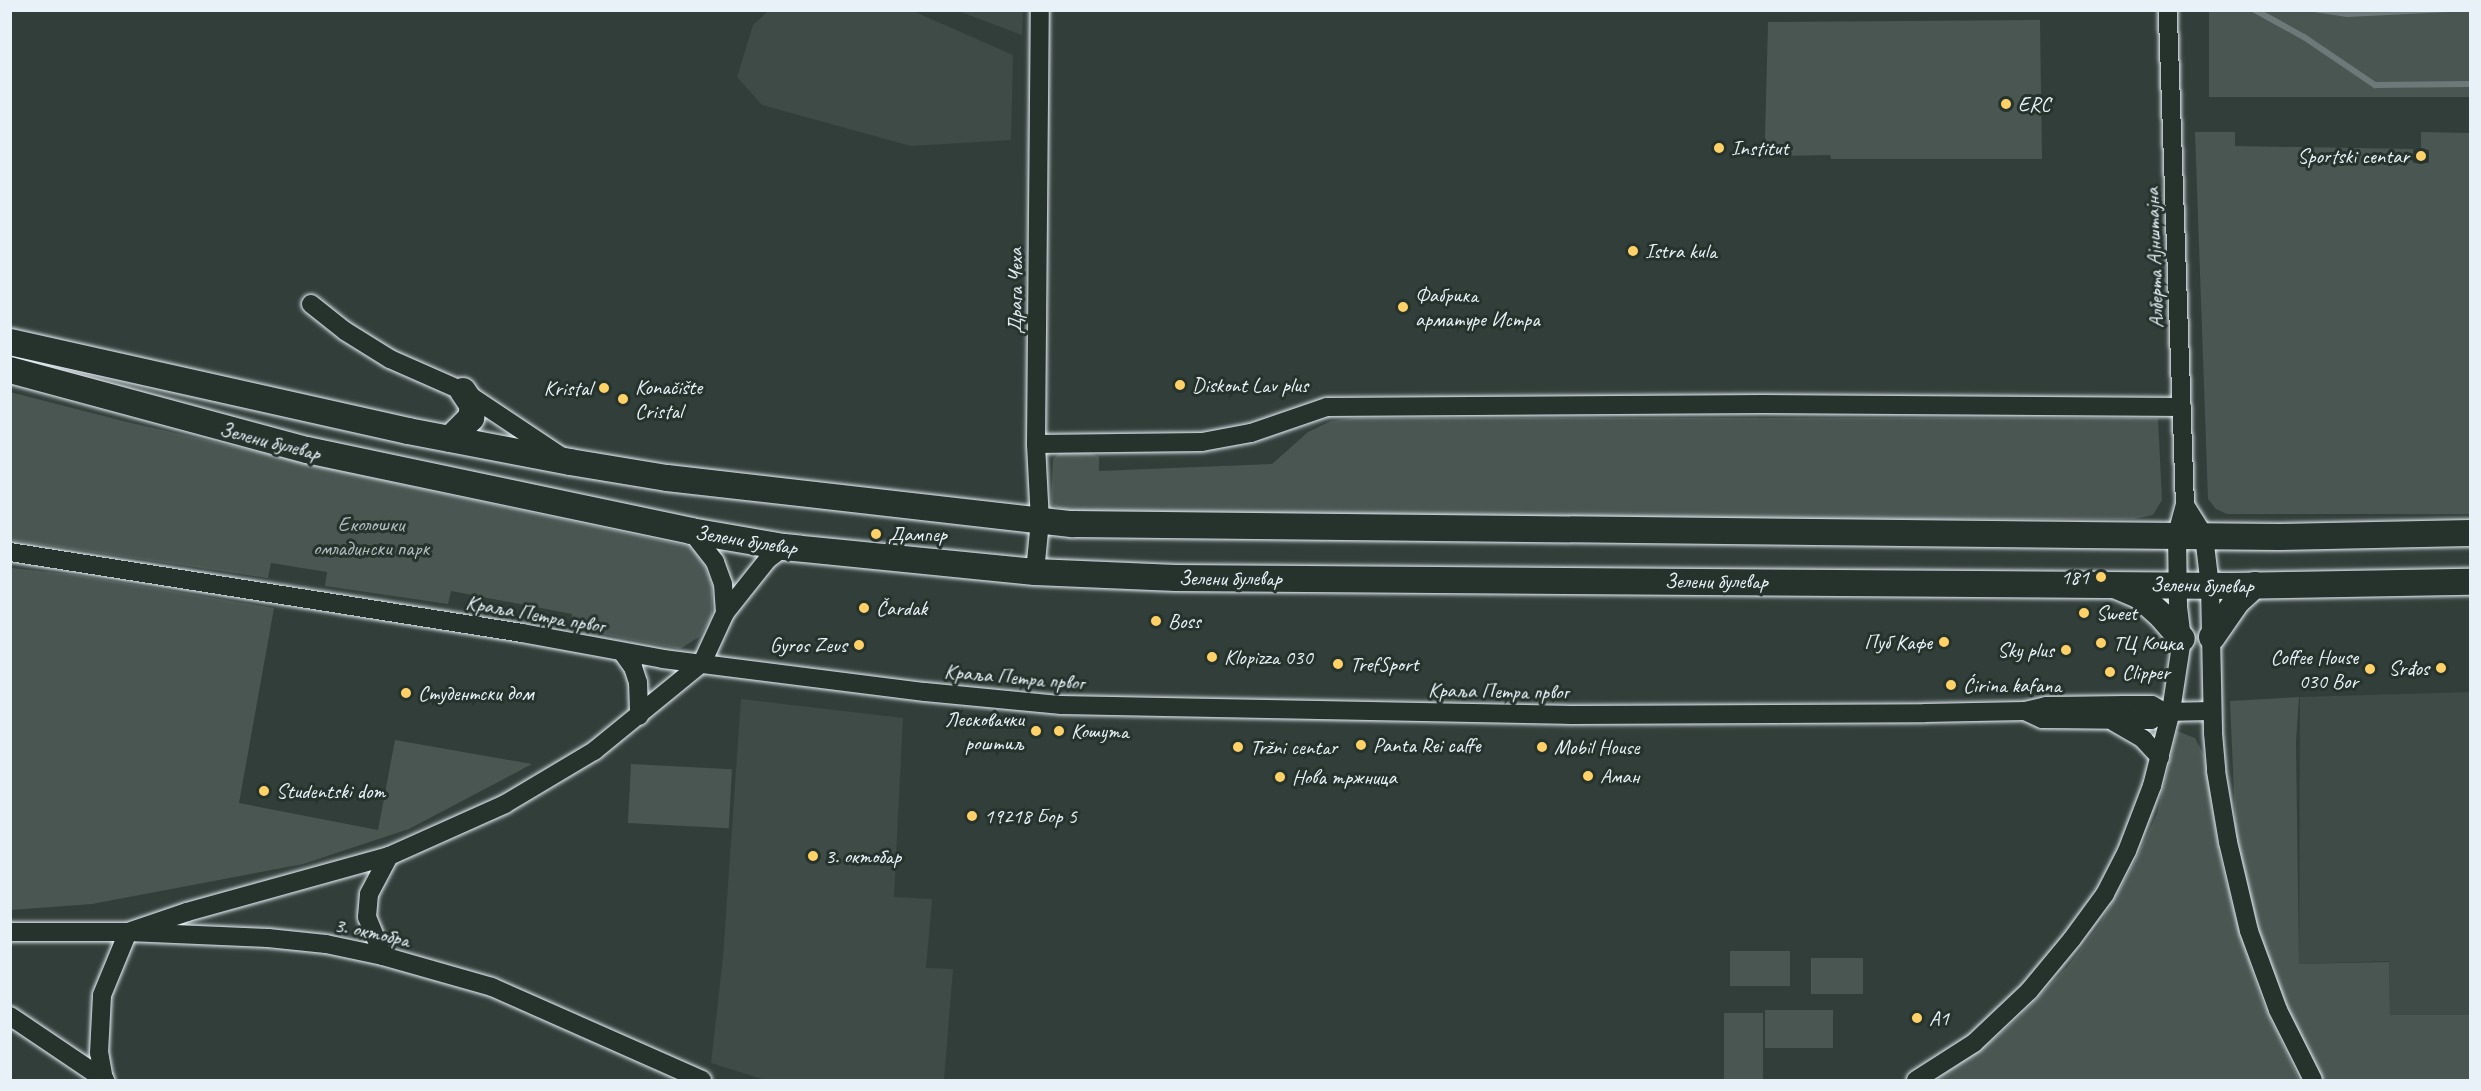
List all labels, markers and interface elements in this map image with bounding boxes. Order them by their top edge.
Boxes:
place label: ERC [2018,91,2050,117]
marker: ERC [1999,97,2013,111]
place label: Institut [1731,135,1788,161]
marker: Institut [1712,141,1726,155]
place label: Sportski centar [2298,143,2409,169]
marker: Sportski centar [2414,149,2428,163]
street label: Алберта Ајнштајна [2139,187,2169,329]
place label: Istra kula [1645,238,1717,264]
marker: Istra kula [1626,244,1640,258]
street label: Драга Чеха [1002,248,1028,334]
place label: Фабрика арматуре Истра [1415,282,1542,332]
marker: Фабрика арматуре Истра [1396,300,1410,314]
place label: Diskont Lav plus [1192,372,1308,398]
place label: Konačište Cristal [635,374,702,424]
place label: Kristal [544,375,592,401]
marker: Diskont Lav plus [1173,378,1187,392]
marker: Kristal [597,381,611,395]
marker: Konačište Cristal [616,392,630,406]
street label: Зелени булевар [217,416,323,466]
park label: Еколошки омладински парк [313,511,429,561]
street label: Зелени булевар [694,520,798,560]
place label: Дампер [888,521,947,547]
marker: Дампер [869,527,883,541]
place label: 181 [2061,564,2089,590]
street label: Зелени булевар [1179,565,1281,591]
street label: Зелени булевар [1665,568,1767,594]
marker: 181 [2094,570,2108,584]
street label: Зелени булевар [2151,572,2253,598]
street label: Краља Петра првог [463,589,607,639]
place label: Čardak [876,595,927,621]
place label: Sweet [2096,600,2137,626]
marker: Čardak [857,601,871,615]
marker: Sweet [2077,606,2091,620]
place label: Boss [1168,608,1201,634]
marker: Boss [1149,614,1163,628]
place label: Пуб Кафе [1864,629,1932,655]
place label: ТЦ Коцка [2113,630,2183,656]
place label: Gyros Zeus [771,632,847,658]
marker: Пуб Кафе [1937,635,1951,649]
marker: ТЦ Коцка [2094,636,2108,650]
place label: Sky plus [1997,637,2054,663]
marker: Gyros Zeus [852,638,866,652]
marker: Sky plus [2059,643,2073,657]
place label: Klopizza 030 [1224,644,1313,670]
place label: Coffee House 030 Bor [2270,644,2358,694]
marker: Klopizza 030 [1205,650,1219,664]
place label: TrefSport [1350,651,1419,677]
place label: Srđos [2389,655,2429,681]
marker: TrefSport [1331,657,1345,671]
street label: Краља Петра првог [943,658,1085,696]
place label: Clipper [2122,659,2170,685]
marker: Srđos [2434,661,2448,675]
marker: Coffee House 030 Bor [2363,662,2377,676]
marker: Clipper [2103,665,2117,679]
place label: Ćirina kafana [1963,672,2061,698]
street label: Краља Петра првог [1427,677,1569,705]
marker: Ćirina kafana [1944,678,1958,692]
place label: Студентски дом [418,680,533,706]
marker: Студентски дом [399,686,413,700]
place label: Лесковачки роштиљ [945,706,1024,756]
place label: Кошута [1071,718,1128,744]
marker: Лесковачки роштиљ [1029,724,1043,738]
marker: Кошута [1052,724,1066,738]
place label: Panta Rei caffe [1373,732,1482,758]
place label: Tržni centar [1250,734,1337,760]
place label: Mobil House [1554,734,1639,760]
marker: Panta Rei caffe [1354,738,1368,752]
marker: Tržni centar [1231,740,1245,754]
marker: Mobil House [1535,740,1549,754]
place label: Аман [1600,763,1639,789]
place label: Нова тржница [1292,764,1392,790]
marker: Аман [1581,769,1595,783]
marker: Нова тржница [1273,770,1287,784]
place label: Studentski dom [276,778,385,804]
marker: Studentski dom [257,784,271,798]
place label: 19218 Бор 5 [984,803,1077,829]
marker: 19218 Бор 5 [965,809,979,823]
place label: 3. октобар [825,843,901,869]
marker: 3. октобар [806,849,820,863]
street label: 3. октобра [332,912,412,952]
place label: A1 [1929,1005,1949,1031]
marker: A1 [1910,1011,1924,1025]

